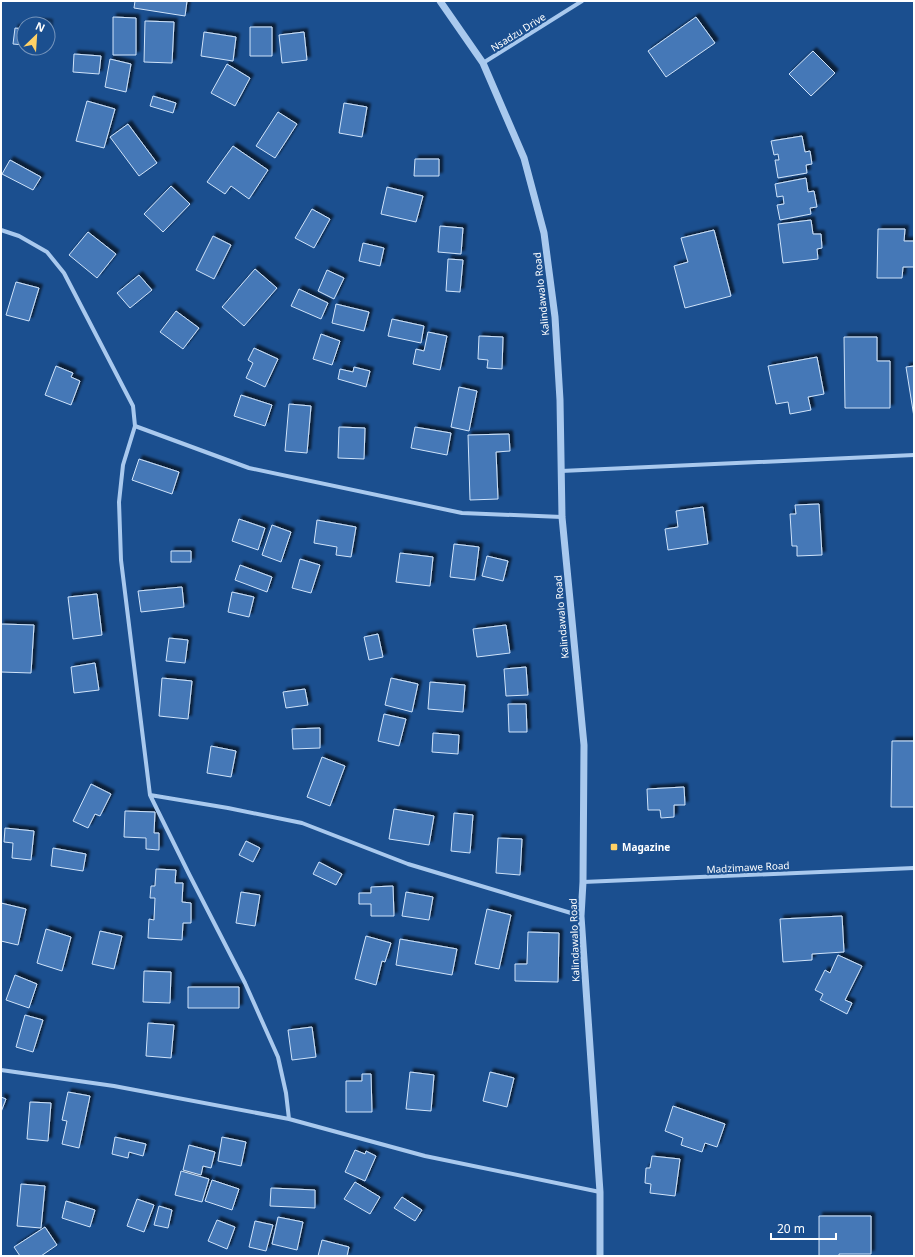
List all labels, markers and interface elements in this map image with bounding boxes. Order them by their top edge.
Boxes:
street label: Nsadzu Drive [488,9,548,54]
north arrow [16,16,56,56]
text: N [33,18,48,35]
street label: Kalindawalo Road [530,252,552,336]
street label: Kalindawalo Road [550,575,572,659]
place label: Magazine [622,840,670,854]
marker: Magazine [609,842,619,852]
street label: Madzimawe Road [706,858,790,876]
street label: Kalindawalo Road [566,898,582,982]
scale bar [771,1215,836,1241]
text: 20 m [777,1220,805,1237]

